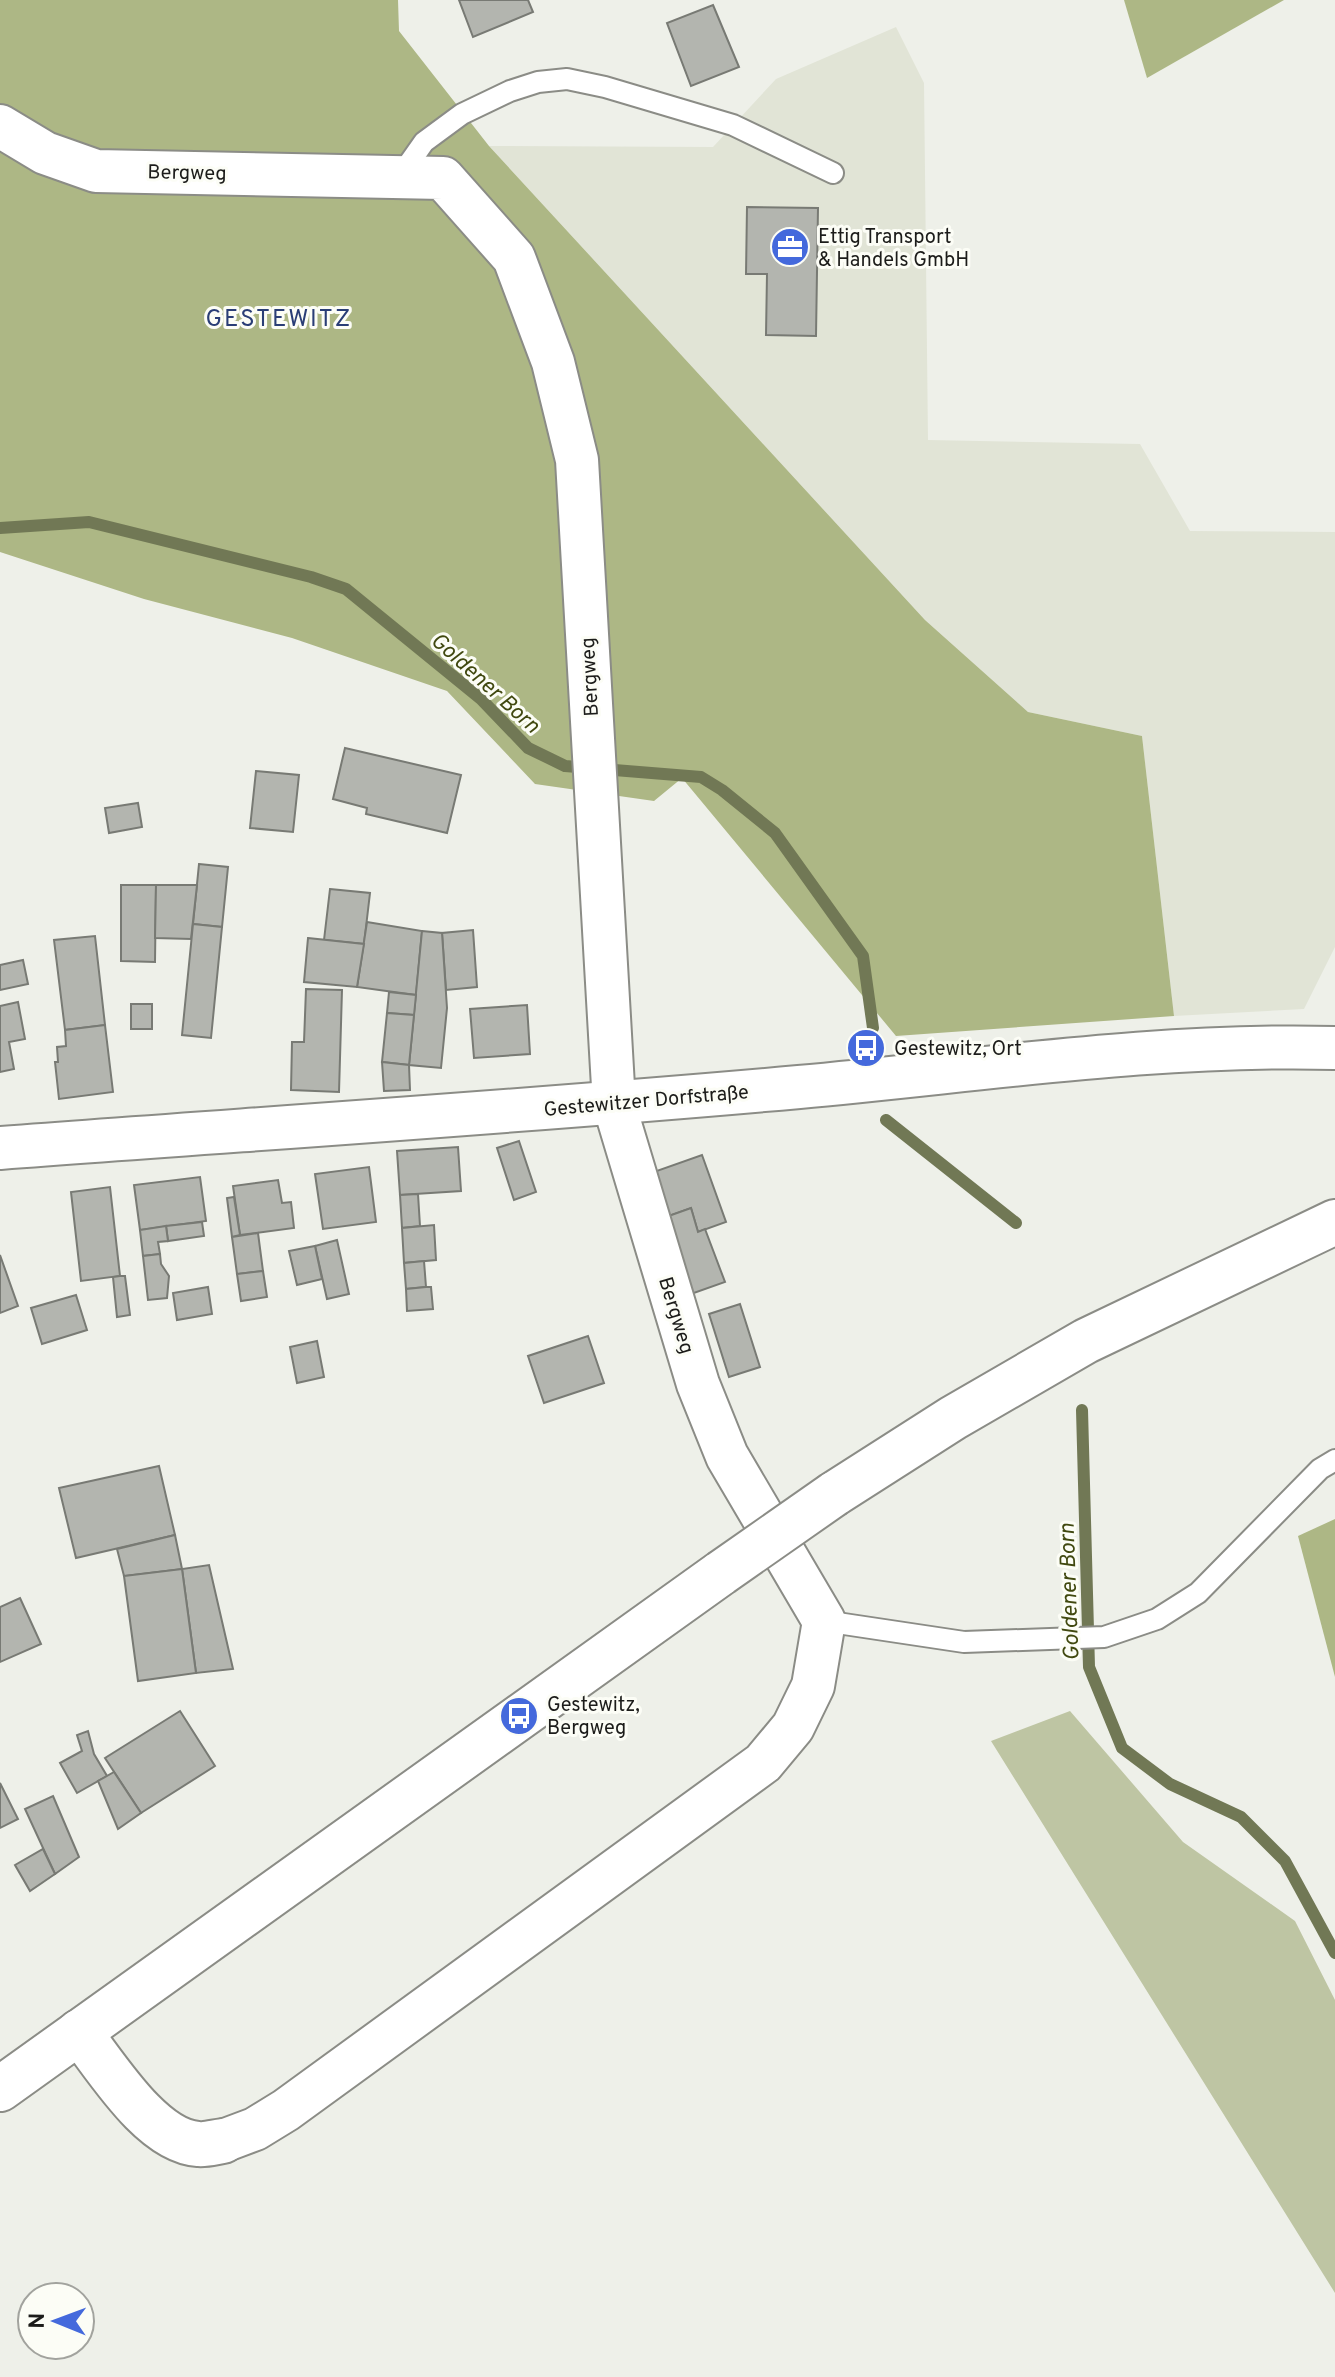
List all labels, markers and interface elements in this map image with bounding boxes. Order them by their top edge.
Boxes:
street label: Bergweg [147,160,227,188]
place label: Ettig Transport & Handels GmbH [818,225,969,274]
office icon: Ettig Transport & Handels GmbH [769,226,811,268]
district label: GESTEWITZ [206,305,352,335]
water label: Goldener Born [424,628,545,740]
street label: Bergweg [576,637,606,717]
bus stop icon: Gestewitz, Ort [845,1027,887,1069]
place label: Gestewitz, Ort [894,1037,1022,1063]
street label: Gestewitzer Dorfstraße [543,1080,750,1124]
street label: Bergweg [651,1274,699,1357]
water label: Goldener Born [1055,1523,1086,1661]
place label: Gestewitz, Bergweg [547,1693,640,1742]
bus stop icon: Gestewitz, Bergweg [498,1695,540,1737]
north arrow [16,2281,96,2361]
text: N [25,2313,52,2329]

